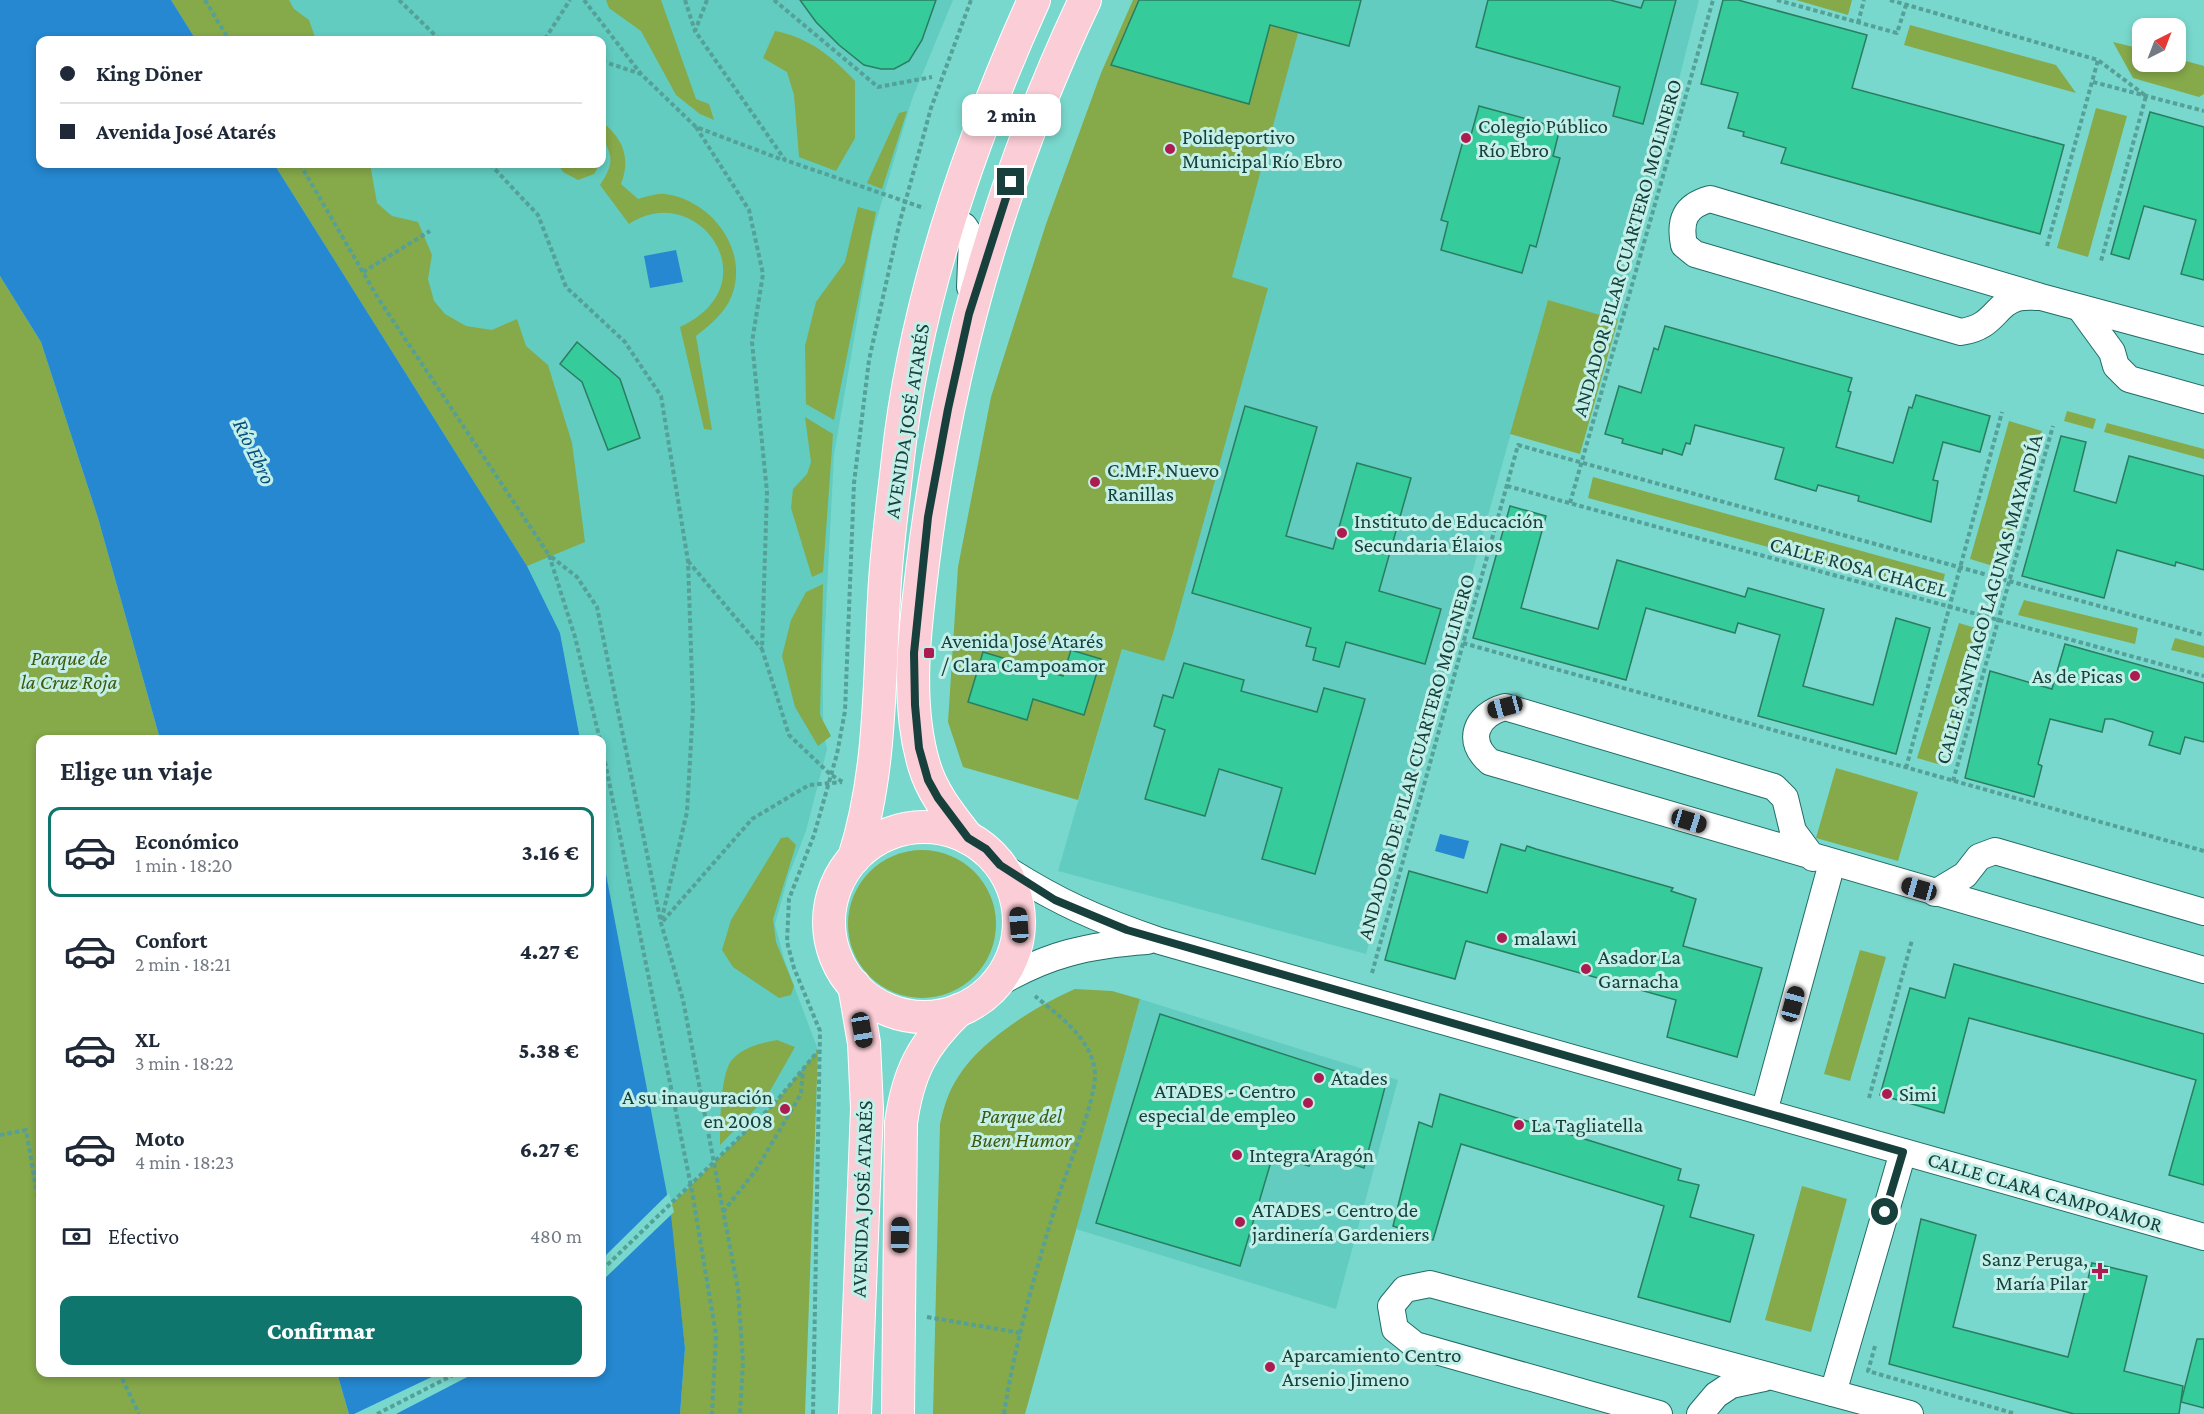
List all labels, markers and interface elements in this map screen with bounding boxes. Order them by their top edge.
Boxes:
north arrow [2132,18,2186,72]
map controls [2132,18,2186,72]
text: King Döner [96,61,203,86]
street label: ANDADOR PILAR CUARTERO MOLINERO [1567,76,1687,420]
callout: 2 min [962,95,1060,137]
text: 2 min [987,104,1036,126]
place label: Colegio Público Río Ebro [1478,114,1608,162]
text: Avenida José Atarés [96,119,276,144]
place label: Polideportivo Municipal Río Ebro [1182,125,1343,173]
marker: Colegio Público Río Ebro [1459,131,1473,145]
marker: Polideportivo Municipal Río Ebro [1163,142,1177,156]
route end [997,168,1024,195]
street label: AVENIDA JOSÉ ATARÉS [880,322,934,520]
water label: Río Ebro [228,414,281,488]
street label: CALLE SANTIAGO LAGUNAS MAYANDÍA [1930,431,2048,767]
place label: C.M.F. Nuevo Ranillas [1107,458,1219,506]
marker: C.M.F. Nuevo Ranillas [1088,475,1102,489]
place label: Instituto de Educación Secundaria Élaios [1354,509,1544,557]
marker: Instituto de Educación Secundaria Élaios [1335,526,1349,540]
street label: CALLE ROSA CHACEL [1767,532,1951,603]
street label: ANDADOR DE PILAR CUARTERO MOLINERO [1352,571,1480,943]
place label: Avenida José Atarés / Clara Campoamor [941,629,1106,677]
park label: Parque de la Cruz Roja [21,646,117,694]
marker: Avenida José Atarés / Clara Campoamor [922,646,936,660]
place label: As de Picas [2032,664,2123,688]
marker: As de Picas [2128,669,2142,683]
car [1485,694,1525,720]
text: Elige un viaje [60,756,213,786]
car [1669,807,1709,835]
icon: car [63,825,117,879]
text: Económico [135,829,239,854]
text: 3.16 € [522,840,579,865]
text: 1 min · 18:20 [135,854,233,876]
car [1899,875,1939,903]
car [1009,906,1029,944]
icon: car [63,924,117,978]
place label: malawi [1514,926,1577,950]
text: Confort [135,928,208,953]
marker: malawi [1495,931,1509,945]
text: 4.27 € [520,939,579,964]
place label: Asador La Garnacha [1598,945,1681,993]
text: 2 min · 18:21 [135,953,231,975]
marker: Asador La Garnacha [1579,962,1593,976]
car [1780,984,1806,1024]
car [850,1011,874,1049]
icon: car [63,1023,117,1077]
text: XL [135,1027,160,1052]
text: 5.38 € [519,1038,579,1063]
text: 3 min · 18:22 [135,1052,234,1074]
place label: Atades [1331,1066,1388,1090]
marker: Atades [1312,1071,1326,1085]
place label: ATADES - Centro especial de empleo [1138,1079,1296,1127]
place label: Simi [1899,1082,1937,1106]
place label: A su inauguración en 2008 [622,1085,773,1133]
marker: Simi [1880,1087,1894,1101]
marker: ATADES - Centro especial de empleo [1301,1096,1315,1110]
street label: AVENIDA JOSÉ ATARÉS [847,1100,877,1298]
marker: A su inauguración en 2008 [778,1102,792,1116]
park label: Parque del Buen Humor [971,1104,1072,1152]
place label: La Tagliatella [1531,1113,1644,1137]
marker: La Tagliatella [1512,1118,1526,1132]
icon: car [63,1122,117,1176]
text: Moto [135,1126,185,1151]
text: 6.27 € [520,1137,579,1162]
place label: Integra Aragón [1249,1143,1374,1167]
street label: CALLE CLARA CAMPOAMOR [1925,1147,2166,1237]
marker: Integra Aragón [1230,1148,1244,1162]
text: 4 min · 18:23 [135,1151,234,1173]
place label: ATADES - Centro de jardinería Gardeniers [1251,1198,1429,1246]
route start [1871,1198,1898,1225]
marker: ATADES - Centro de jardinería Gardeniers [1233,1215,1247,1229]
car [891,1217,909,1253]
icon: cash [60,1220,93,1253]
text: Efectivo [108,1224,179,1249]
text: 480 m [530,1225,582,1247]
place label: Sanz Peruga, María Pilar [1982,1247,2089,1295]
marker: Sanz Peruga, María Pilar [2093,1264,2107,1278]
button: Confirmar [60,1296,582,1365]
place label: Aparcamiento Centro Arsenio Jimeno [1282,1343,1461,1391]
marker: Aparcamiento Centro Arsenio Jimeno [1263,1360,1277,1374]

